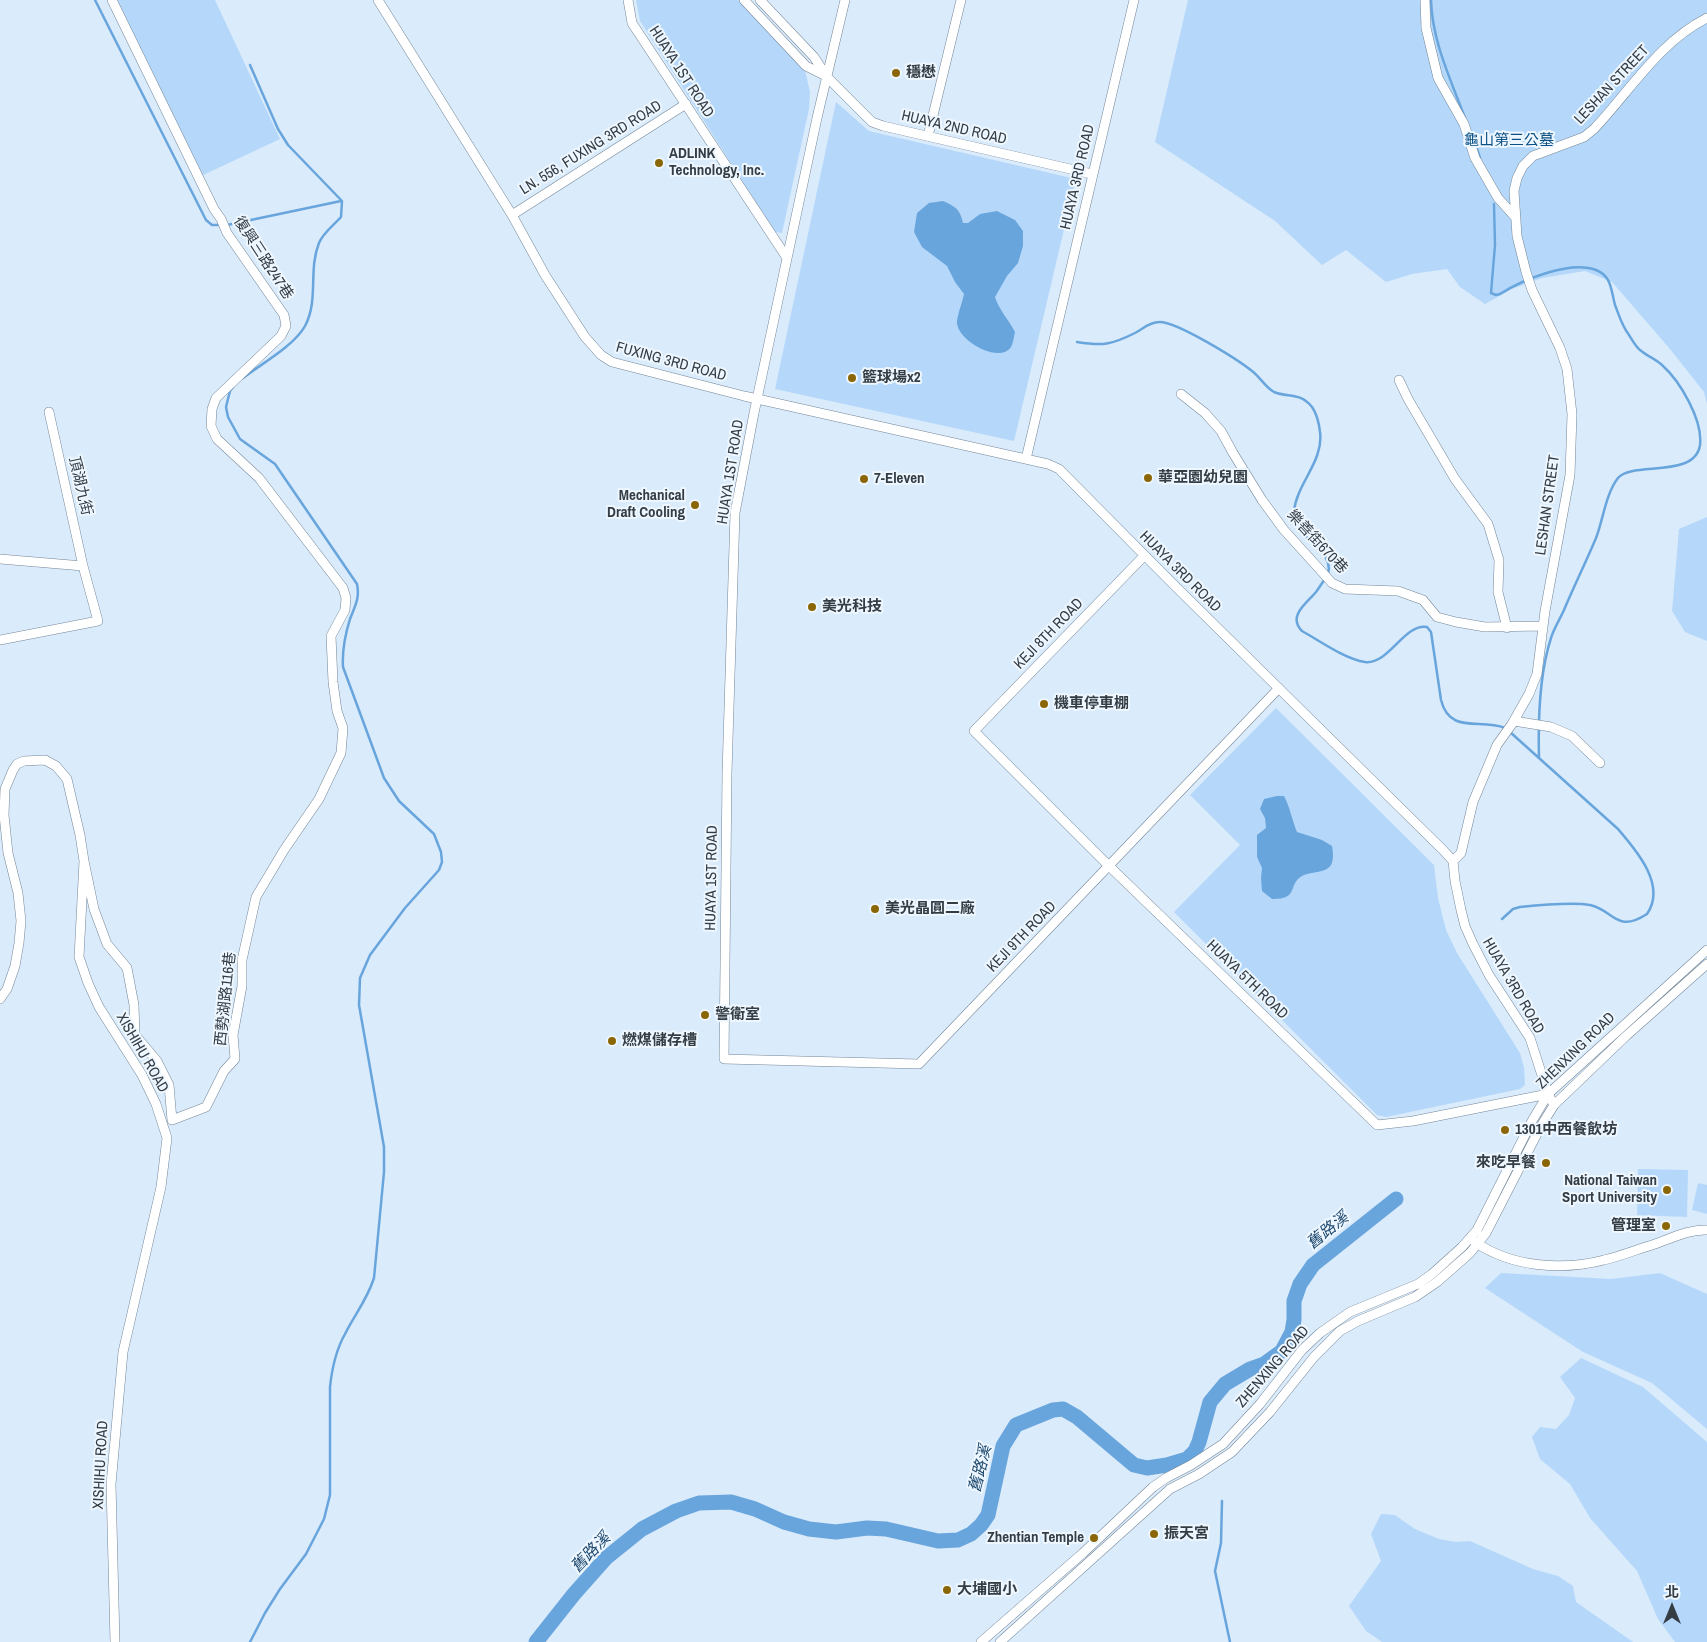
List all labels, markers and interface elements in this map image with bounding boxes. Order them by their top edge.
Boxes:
street label: HUAYA 1ST ROAD [645,23,717,121]
street label: LESHAN STREET [1571,42,1653,128]
place label: 穩懋 [906,64,936,82]
marker: 穩懋 [890,67,902,79]
street label: LN. 556, FUXING 3RD ROAD [517,97,665,199]
street label: HUAYA 2ND ROAD [900,107,1008,149]
street label: HUAYA 3RD ROAD [1057,123,1099,231]
park label: 龜山第三公墓 [1464,132,1554,150]
place label: ADLINK Technology, Inc. [669,145,764,180]
marker: ADLINK Technology, Inc. [653,157,665,169]
street label: 復興三路247巷 [229,213,297,303]
street label: FUXING 3RD ROAD [614,339,728,385]
place label: 籃球場x2 [862,369,921,387]
marker: 籃球場x2 [846,372,858,384]
street label: HUAYA 1ST ROAD [714,418,748,526]
street label: LESHAN STREET [1532,454,1564,556]
street label: 頂湖九街 [64,455,96,517]
place label: 華亞園幼兒園 [1158,469,1248,487]
place label: 7-Eleven [874,470,925,488]
marker: 華亞園幼兒園 [1142,472,1154,484]
marker: 7-Eleven [858,473,870,485]
place label: Mechanical Draft Cooling [607,487,685,522]
marker: Mechanical Draft Cooling [689,499,701,511]
street label: 樂善街670巷 [1283,506,1351,578]
street label: HUAYA 3RD ROAD [1136,528,1224,616]
street label: KEJI 8TH ROAD [1011,595,1087,673]
place label: 美光科技 [822,598,882,616]
marker: 美光科技 [806,601,818,613]
place label: 機車停車棚 [1054,695,1129,713]
marker: 機車停車棚 [1038,698,1050,710]
street label: HUAYA 1ST ROAD [702,825,722,931]
street label: KEJI 9TH ROAD [984,898,1060,976]
place label: 美光晶圓二廠 [885,900,975,918]
marker: 美光晶圓二廠 [869,903,881,915]
street label: HUAYA 3RD ROAD [1478,935,1548,1037]
street label: HUAYA 5TH ROAD [1203,937,1291,1023]
street label: 西勢湖路116巷 [212,951,240,1047]
place label: 警衛室 [715,1006,760,1024]
marker: 警衛室 [699,1009,711,1021]
street label: ZHENXING ROAD [1533,1009,1619,1093]
street label: XISHIHU ROAD [112,1010,172,1096]
place label: 燃煤儲存槽 [622,1032,697,1050]
marker: 燃煤儲存槽 [606,1035,618,1047]
place label: 1301中西餐飲坊 [1515,1121,1617,1139]
marker: 1301中西餐飲坊 [1499,1124,1511,1136]
place label: 來吃早餐 [1476,1154,1536,1172]
marker: 來吃早餐 [1540,1157,1552,1169]
place label: National Taiwan Sport University [1562,1172,1657,1207]
marker: National Taiwan Sport University [1661,1184,1673,1196]
water label: 舊路溪 [1303,1208,1353,1254]
place label: 管理室 [1611,1217,1656,1235]
marker: 管理室 [1660,1220,1672,1232]
street label: ZHENXING ROAD [1233,1322,1313,1412]
street label: XISHIHU ROAD [90,1420,112,1510]
water label: 舊路溪 [966,1443,996,1495]
place label: 振天宮 [1164,1525,1209,1543]
marker: 振天宮 [1148,1528,1160,1540]
water label: 舊路溪 [567,1529,615,1577]
place label: Zhentian Temple [987,1529,1084,1547]
marker: Zhentian Temple [1088,1532,1100,1544]
place label: 大埔國小 [957,1581,1017,1599]
north arrow [1647,1582,1697,1632]
text: 北 [1665,1583,1679,1601]
marker: 大埔國小 [941,1584,953,1596]

